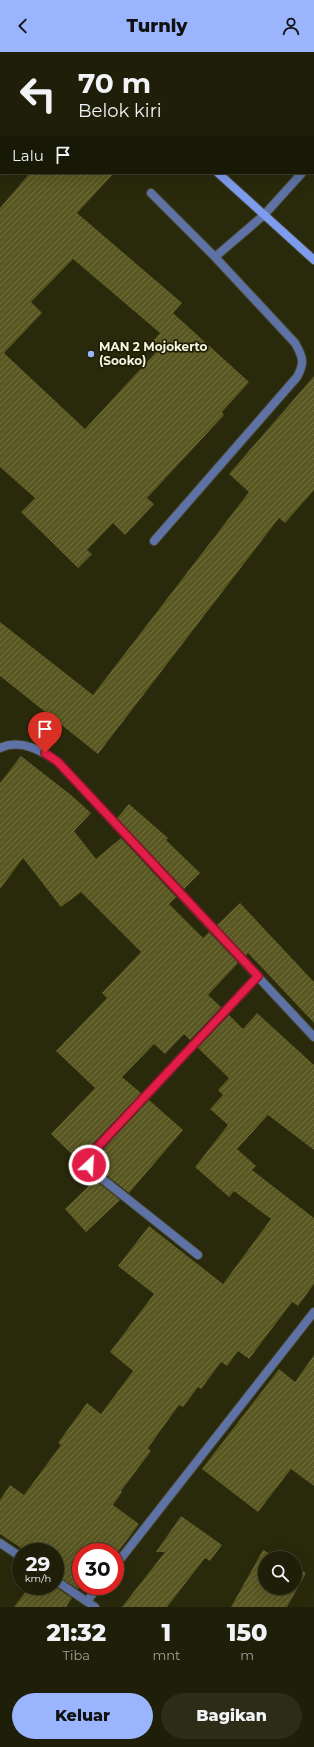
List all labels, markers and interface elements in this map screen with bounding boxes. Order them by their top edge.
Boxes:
icon: back [12,15,34,37]
text: Turnly [127,15,187,37]
icon: person [280,15,302,37]
text: 70 m [78,66,151,100]
icon: left [12,68,64,120]
text: Belok kiri [78,100,162,122]
icon: arrive [52,144,74,166]
text: Lalu [12,146,44,165]
place label: MAN 2 Mojokerto (Sooko) [99,339,208,368]
marker: MAN 2 Mojokerto (Sooko) [86,349,96,359]
pin [28,712,62,753]
icon: arrive [34,718,56,740]
position arrow [68,1144,110,1186]
speed limit sign: 30 [72,1543,124,1595]
map controls [258,1551,302,1595]
button: search [258,1551,302,1595]
text: 29 [26,1552,50,1576]
text: km/h [25,1572,51,1585]
text: 21:32 [46,1618,106,1647]
text: 1 [162,1618,171,1647]
text: 150 [227,1618,268,1647]
text: Tiba [63,1647,90,1663]
text: mnt [153,1647,180,1663]
text: m [240,1647,254,1663]
button: Keluar [12,1693,153,1739]
button: Bagikan [161,1693,302,1739]

